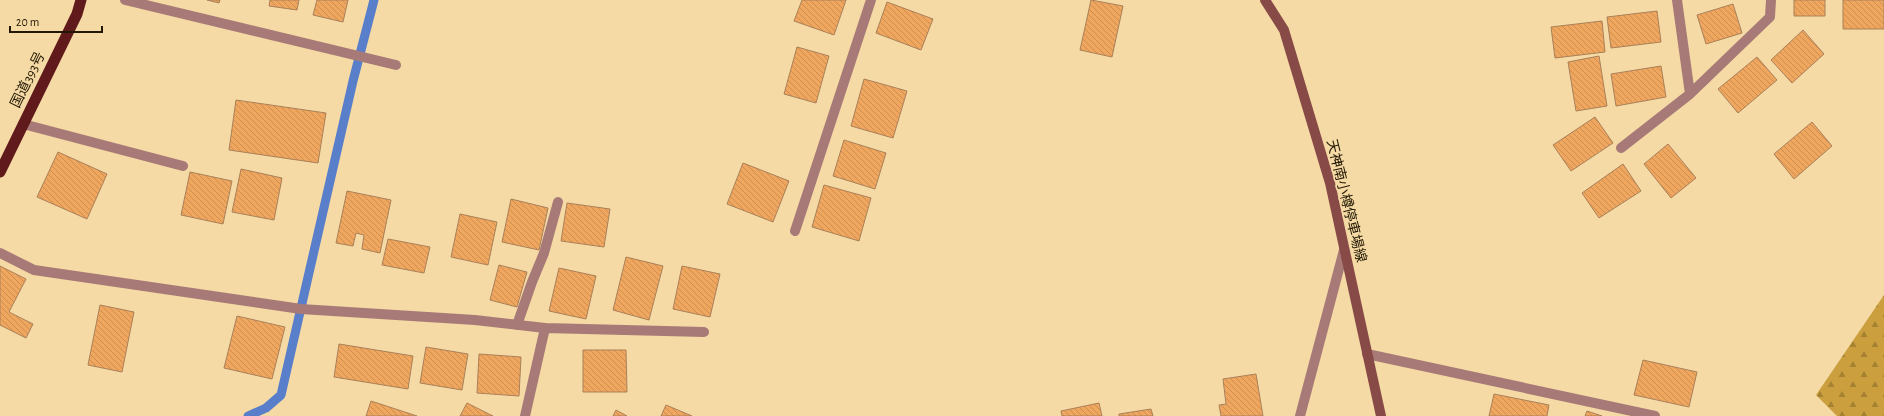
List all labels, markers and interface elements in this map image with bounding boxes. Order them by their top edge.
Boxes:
scale bar [10,8,102,34]
text: 20 m [16,16,39,28]
street label: 国道393号 [8,49,47,110]
street label: 天神南小樽停車場線 [1324,138,1369,264]

